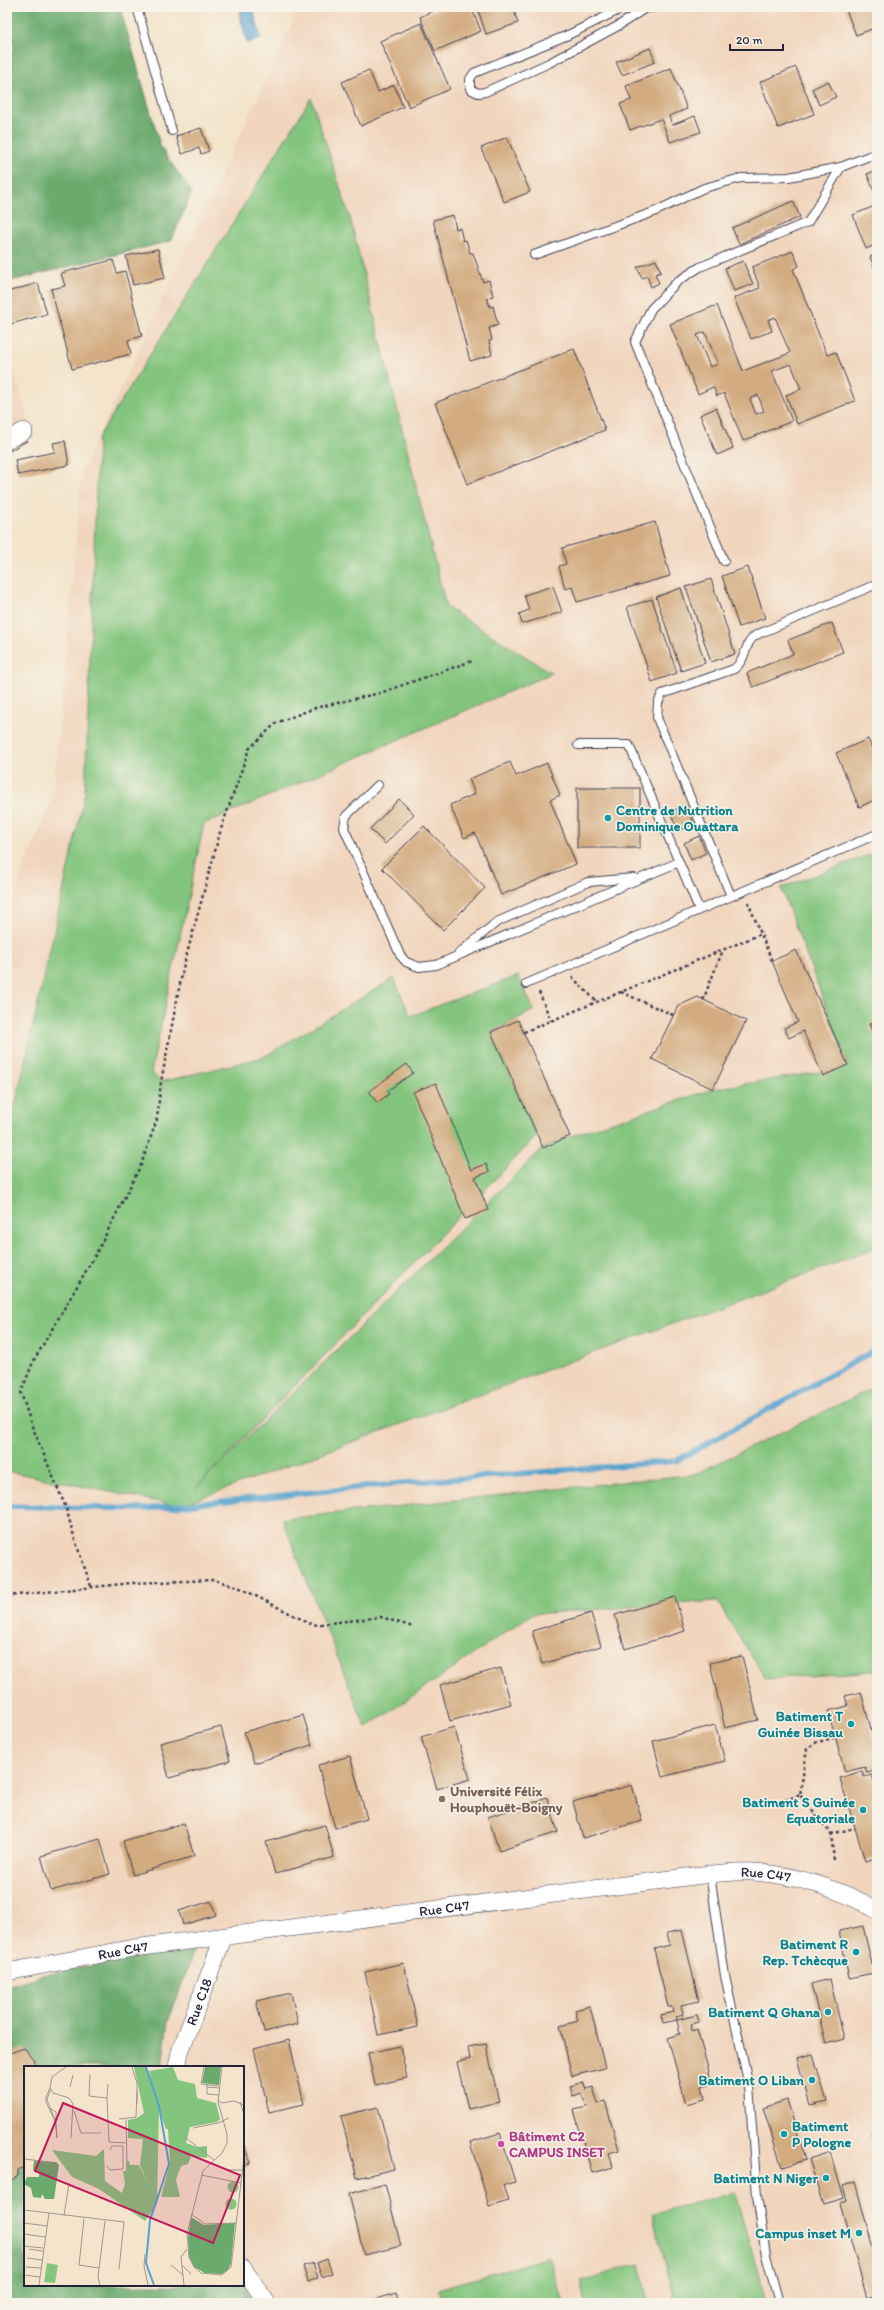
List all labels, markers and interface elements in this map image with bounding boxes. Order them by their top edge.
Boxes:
scale bar [730,26,783,52]
text: 20 m [736,33,763,47]
place label: Centre de Nutrition Dominique Ouattara [616,802,739,835]
marker: Centre de Nutrition Dominique Ouattara [603,813,613,823]
place label: Batiment T Guinée Bissau [758,1708,843,1741]
marker: Batiment T Guinée Bissau [846,1719,856,1729]
place label: Université Félix Houphouët-Boigny [450,1783,563,1816]
marker: Université Félix Houphouët-Boigny [437,1794,447,1804]
place label: Batiment S Guinée Equatoriale [742,1794,855,1827]
marker: Batiment S Guinée Equatoriale [858,1805,868,1815]
street label: Rue C47 [741,1863,792,1886]
street label: Rue C47 [418,1896,470,1920]
place label: Batiment R Rep. Tchècque [762,1936,849,1969]
street label: Rue C47 [97,1938,149,1963]
marker: Batiment R Rep. Tchècque [851,1947,861,1957]
street label: Rue C18 [182,1975,216,2028]
place label: Batiment Q Ghana [708,2004,820,2021]
marker: Batiment Q Ghana [823,2007,833,2017]
inset map [24,2066,244,2286]
place label: Batiment O Liban [698,2072,804,2089]
marker: Batiment O Liban [807,2075,817,2085]
place label: Batiment P Pologne [792,2118,851,2151]
place label: Bâtiment C2 CAMPUS INSET [509,2128,605,2161]
marker: Batiment P Pologne [779,2129,789,2139]
marker: Bâtiment C2 CAMPUS INSET [496,2139,506,2149]
place label: Batiment N Niger [714,2170,818,2187]
marker: Batiment N Niger [821,2173,831,2183]
place label: Campus inset M [755,2225,851,2242]
marker: Campus inset M [854,2228,864,2238]

